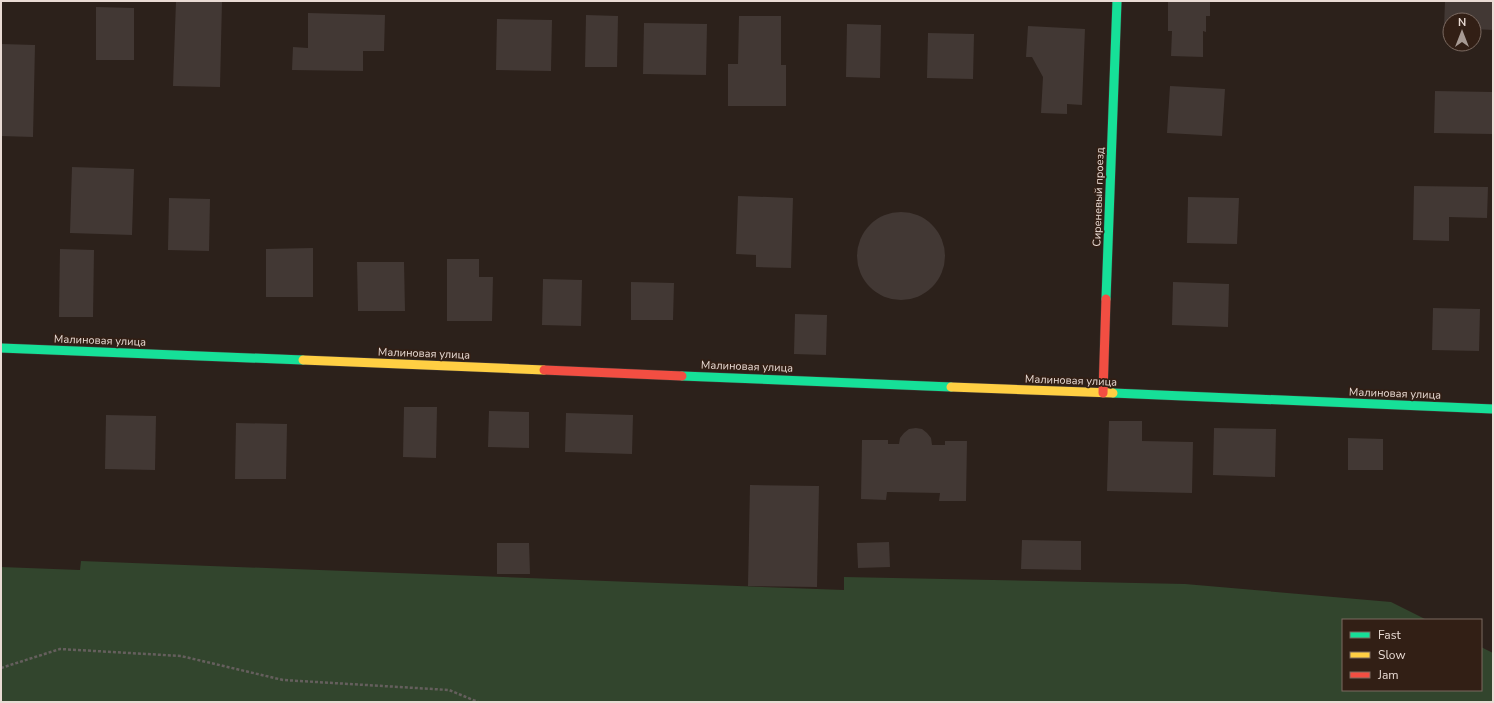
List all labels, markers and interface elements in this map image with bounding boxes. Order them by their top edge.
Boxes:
north arrow [1442,12,1482,52]
text: N [1458,15,1466,30]
street label: Сиреневый проезд [1089,147,1108,247]
street label: Малиновая улица [54,331,146,350]
street label: Малиновая улица [378,344,470,363]
street label: Малиновая улица [701,357,793,376]
street label: Малиновая улица [1025,371,1117,390]
street label: Малиновая улица [1349,384,1441,403]
legend [1342,619,1482,691]
text: Fast [1378,627,1401,643]
text: Slow [1378,647,1406,663]
text: Jam [1377,667,1399,683]

